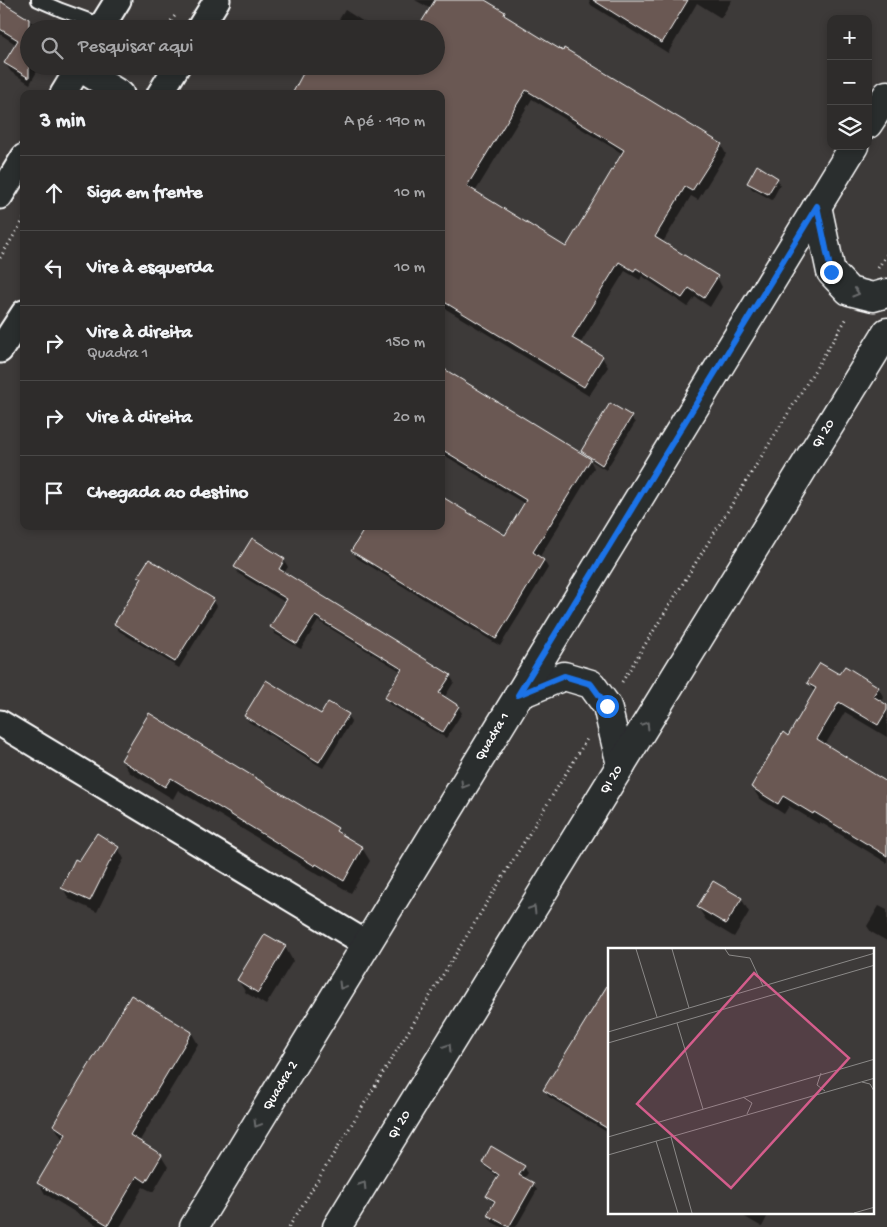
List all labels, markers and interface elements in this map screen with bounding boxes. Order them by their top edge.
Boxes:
map controls [827,15,872,150]
button: + [827,15,872,60]
search box [20,20,445,75]
icon: search [38,34,66,62]
text: Pesquisar aqui [78,36,193,59]
button: − [827,60,872,105]
button: layers [827,105,872,150]
text: 3 min [40,110,85,135]
text: A pé · 190 m [344,113,425,132]
icon: ahead [40,179,68,207]
text: Siga em frente [87,182,203,205]
text: 10 m [394,184,425,203]
icon: left [40,254,68,282]
text: Vire à esquerda [87,257,213,280]
text: 10 m [394,259,425,278]
route end [820,261,843,284]
one-way arrow [851,287,860,297]
text: Vire à direita [87,322,192,345]
icon: right [40,329,68,357]
text: 150 m [386,334,425,353]
text: Quadra 1 [87,345,148,364]
icon: right [40,404,68,432]
text: Vire à direita [87,407,192,430]
text: 20 m [393,409,425,428]
street label: QI 20 [809,416,839,452]
icon: arrive [40,479,68,507]
text: Chegada ao destino [87,482,248,505]
route start [596,695,619,718]
street label: Quadra 1 [472,710,514,764]
one-way arrow [639,722,649,731]
street label: QI 20 [597,762,627,798]
one-way arrow [460,780,470,789]
one-way arrow [527,905,537,914]
inset map [608,948,874,1214]
one-way arrow [338,980,348,989]
one-way arrow [442,1043,451,1053]
street label: Quadra 2 [260,1058,302,1114]
street label: QI 20 [385,1107,415,1143]
one-way arrow [254,1119,263,1128]
one-way arrow [357,1182,366,1191]

